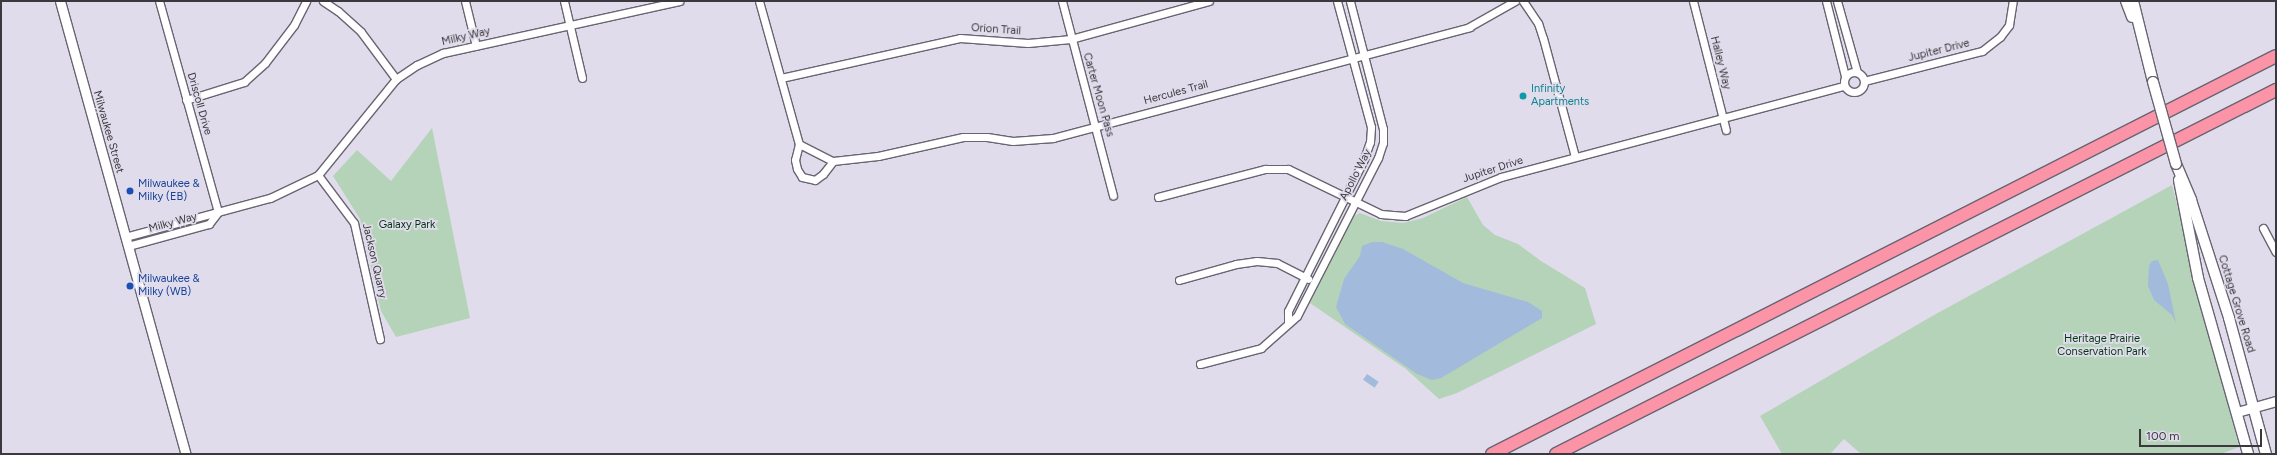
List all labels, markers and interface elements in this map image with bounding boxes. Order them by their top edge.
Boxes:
street label: Orion Trail [971,22,1021,38]
street label: Milky Way [440,25,492,49]
street label: Halley Way [1707,35,1733,91]
street label: Jupiter Drive [1907,37,1971,65]
street label: Carter Moon Pass [1080,51,1116,139]
street label: Driscoll Drive [184,71,214,137]
street label: Hercules Trail [1142,78,1210,108]
place label: Infinity Apartments [1531,83,1589,109]
street label: Milwaukee Street [90,89,126,175]
marker: Infinity Apartments [1518,91,1528,101]
street label: Apollo Way [1337,147,1375,203]
street label: Jupiter Drive [1461,154,1525,186]
place label: Milwaukee & Milky (EB) [138,178,200,204]
marker: Milwaukee & Milky (EB) [125,186,135,196]
street label: Milky Way [147,210,199,236]
park label: Galaxy Park [379,218,435,232]
street label: Jackson Quarry [359,222,389,300]
street label: Cottage Grove Road [2215,254,2257,354]
place label: Milwaukee & Milky (WB) [138,273,200,299]
marker: Milwaukee & Milky (WB) [125,281,135,291]
park label: Heritage Prairie Conservation Park [2057,333,2147,359]
scale bar [2141,421,2264,447]
text: 100 m [2146,429,2180,443]

